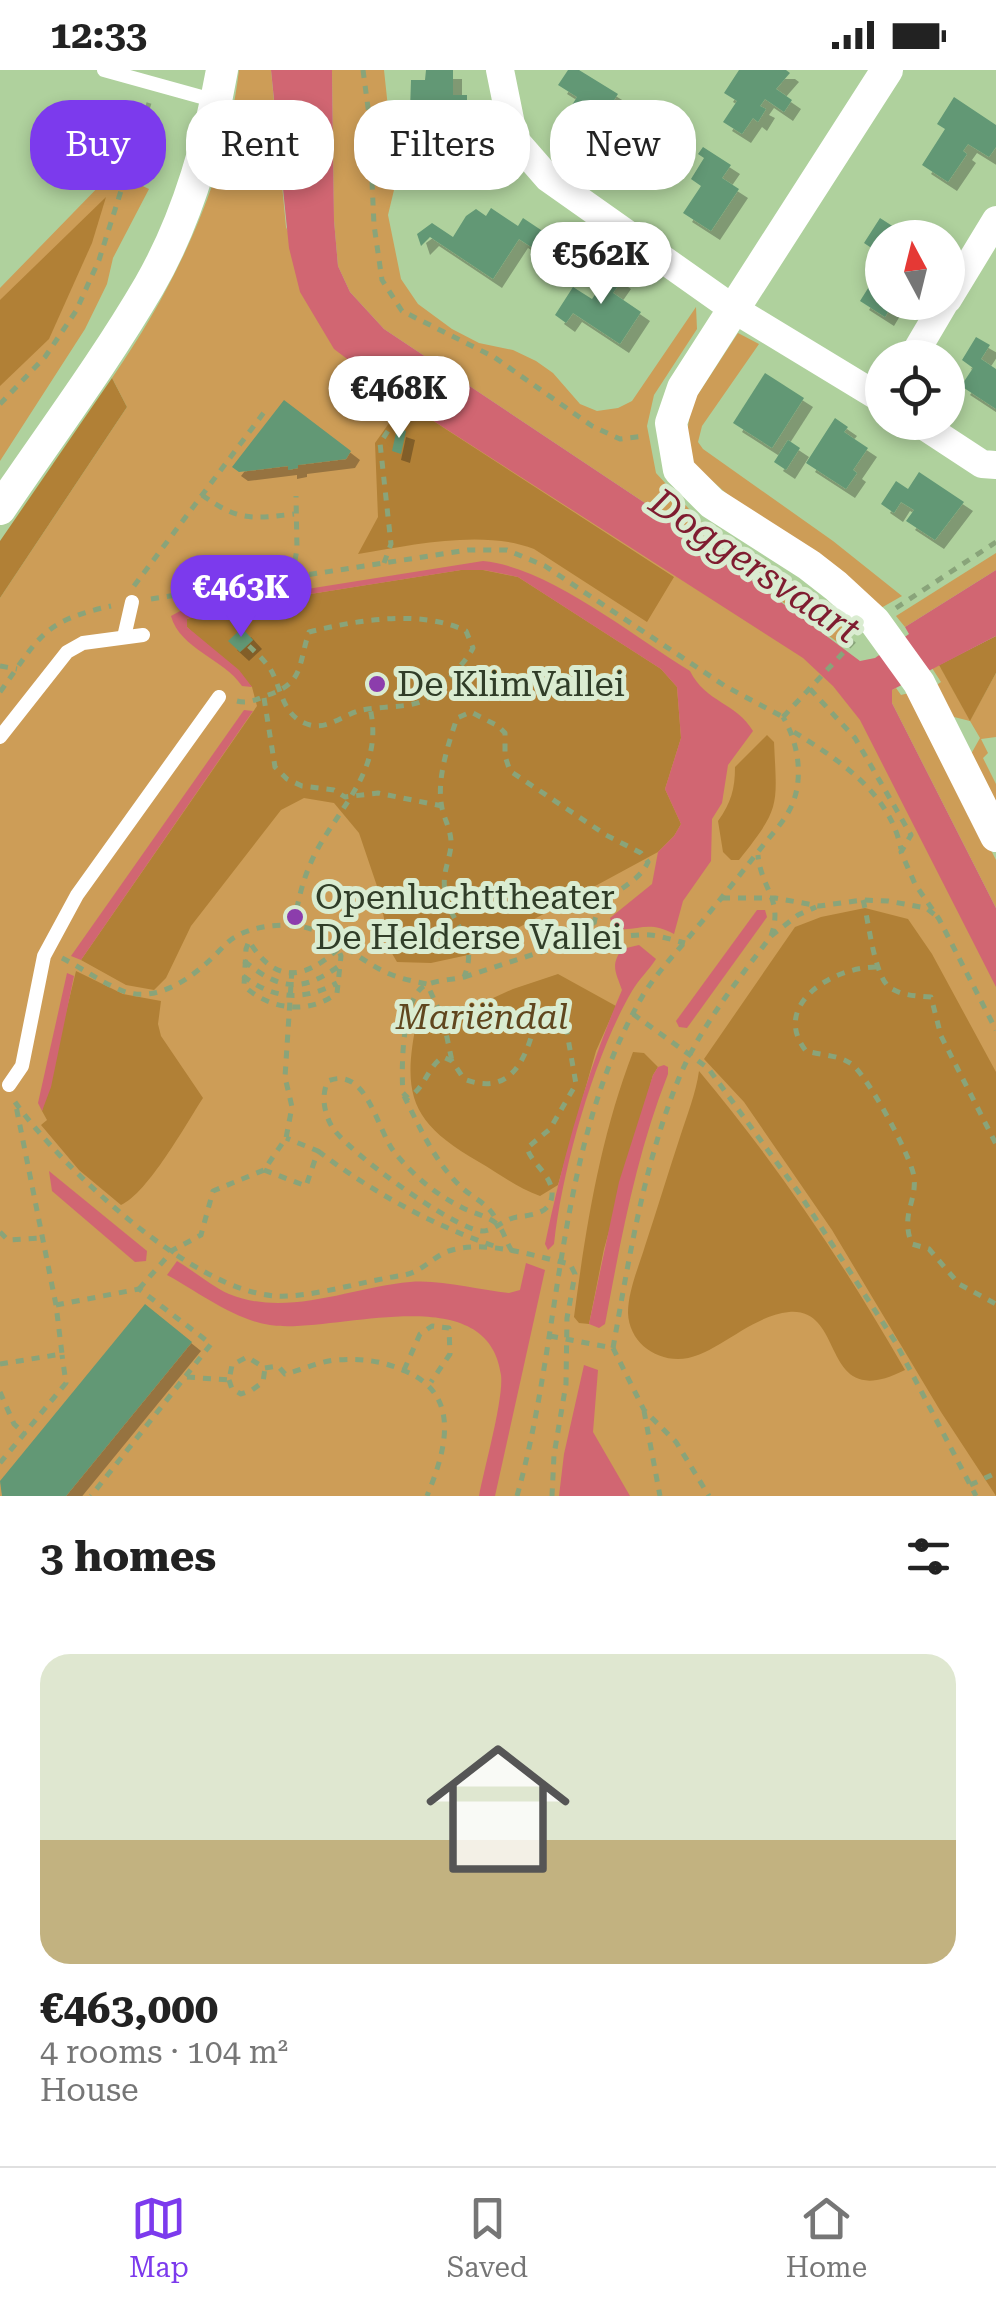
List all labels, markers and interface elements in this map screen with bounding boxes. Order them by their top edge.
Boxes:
text: 12:33 [50,13,147,57]
chip: Buy [30,100,166,190]
chip: Rent [186,100,334,190]
chip: Filters [354,100,530,190]
chip: New [550,100,696,190]
north arrow [865,220,965,320]
map controls [865,220,965,440]
pin: €562K [531,222,671,307]
text: €562K [553,235,649,273]
button: locate [865,340,965,440]
pin: €468K [329,356,469,441]
text: €468K [351,369,447,407]
water label: Doggersvaart [640,479,868,653]
pin: €463K [171,555,311,640]
text: €463K [193,568,289,606]
place label: De KlimVallei [397,664,625,705]
marker: De KlimVallei [366,673,388,695]
place label: Openluchttheater De Helderse Vallei [315,877,623,958]
marker: Openluchttheater De Helderse Vallei [284,906,306,928]
park label: Mariëndal [395,997,568,1038]
icon: filters [901,1529,956,1584]
text: 3 homes [40,1532,216,1581]
icon: home [408,1719,588,1899]
text: €463,000 [40,1984,218,2033]
text: 4 rooms · 104 m² [40,2033,288,2071]
text: House [40,2071,139,2109]
tab: Map [129,2191,189,2284]
tab: Saved [447,2191,528,2284]
tab: Home [786,2191,867,2284]

